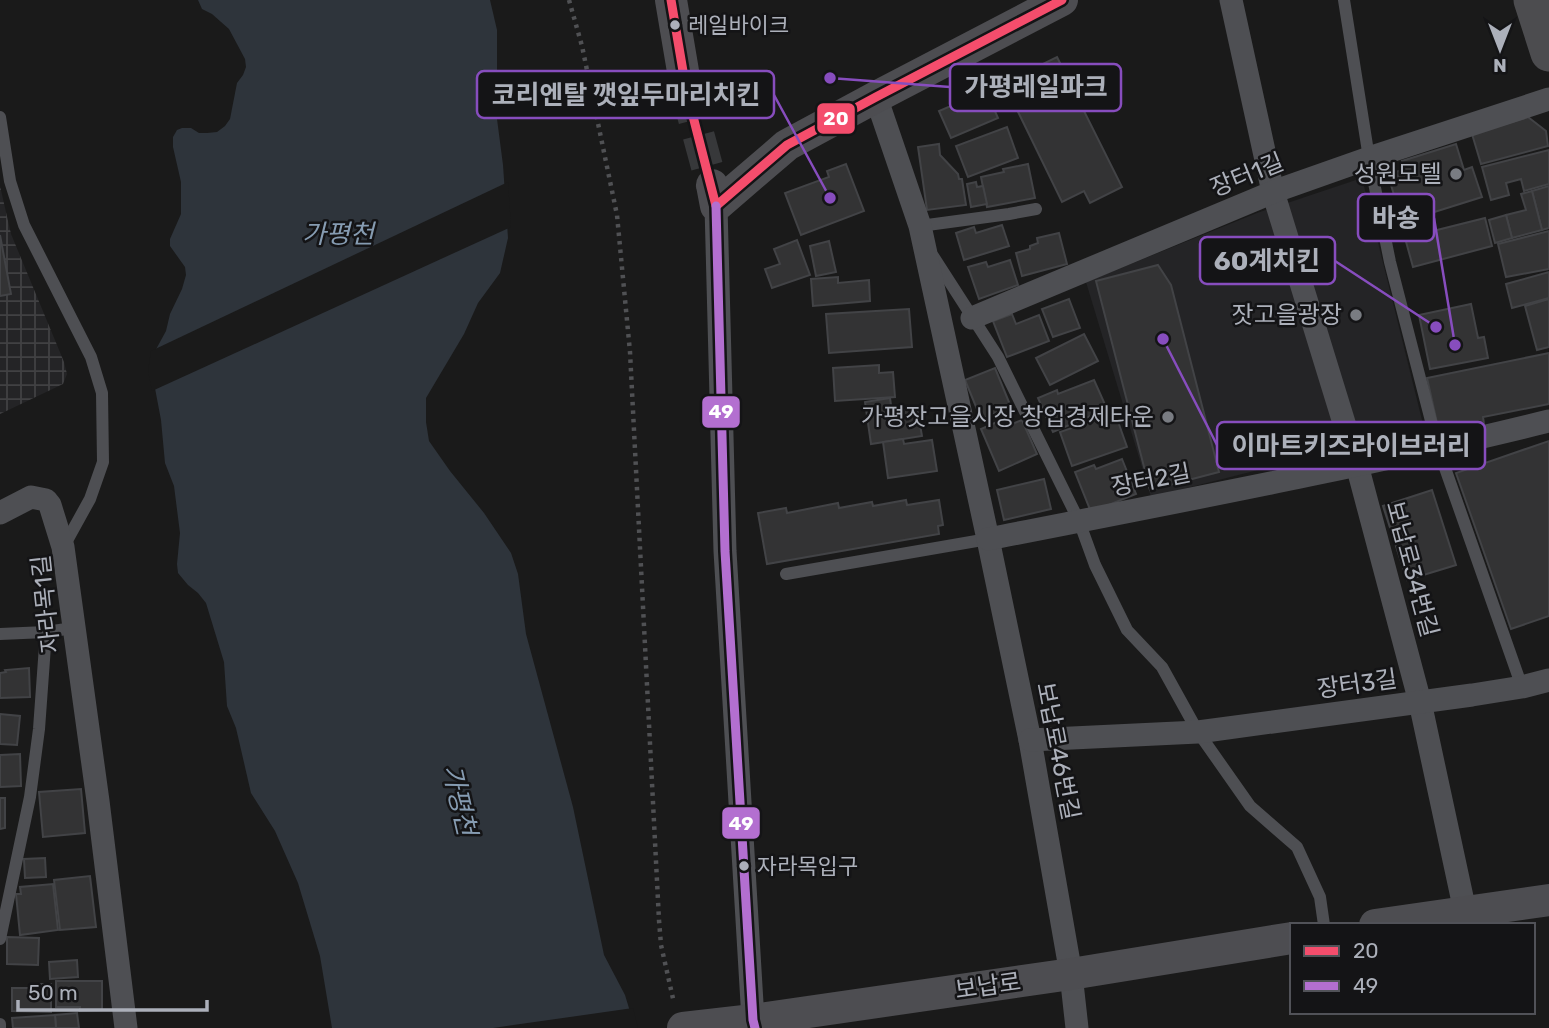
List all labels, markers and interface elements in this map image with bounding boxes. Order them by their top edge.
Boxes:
place label: 레일바이크 [688,12,789,39]
north arrow [1465,14,1535,84]
marker: 레일바이크 [668,18,682,32]
text: N [1493,54,1507,77]
callout: 가평레일파크 [950,64,1121,111]
callout: 코리엔탈 깻잎두마리치킨 [477,71,774,118]
text: 가평레일파크 [964,72,1108,103]
text: 코리엔탈 깻잎두마리치킨 [492,80,760,111]
line badge: 20 [816,102,856,135]
text: 20 [823,107,849,130]
street label: 장터1길 [1206,148,1288,202]
place label: 성원모텔 [1354,160,1442,188]
marker: 성원모텔 [1448,166,1464,182]
callout: 바숑 [1358,194,1434,241]
text: 바숑 [1372,203,1420,234]
water label: 가평천 [302,219,377,250]
callout: 60계치킨 [1200,237,1335,284]
text: 60계치킨 [1214,246,1320,277]
place label: 잣고을광장 [1232,301,1342,329]
marker: 잣고을광장 [1348,307,1364,323]
line badge: 49 [701,395,741,429]
text: 49 [708,400,734,423]
place label: 가평잣고을시장 창업경제타운 [861,403,1154,431]
marker: 가평잣고을시장 창업경제타운 [1160,409,1176,425]
callout: 이마트키즈라이브러리 [1217,422,1485,469]
text: 이마트키즈라이브러리 [1231,431,1471,462]
street label: 장터2길 [1109,459,1193,501]
street label: 보납로34번길 [1380,498,1444,640]
street label: 자라목1길 [27,554,65,654]
street label: 장터3길 [1315,665,1399,703]
street label: 보납로46번길 [1031,680,1085,822]
water label: 가평천 [436,762,483,841]
line badge: 49 [721,806,761,840]
text: 49 [728,812,754,835]
place label: 자라목입구 [757,853,858,880]
marker: 자라목입구 [737,859,751,873]
legend [1290,923,1535,1014]
text: 20 [1353,938,1379,963]
scale bar [18,968,206,1012]
street label: 보납로 [953,968,1023,1004]
text: 49 [1353,973,1378,998]
text: 50 m [28,980,78,1005]

